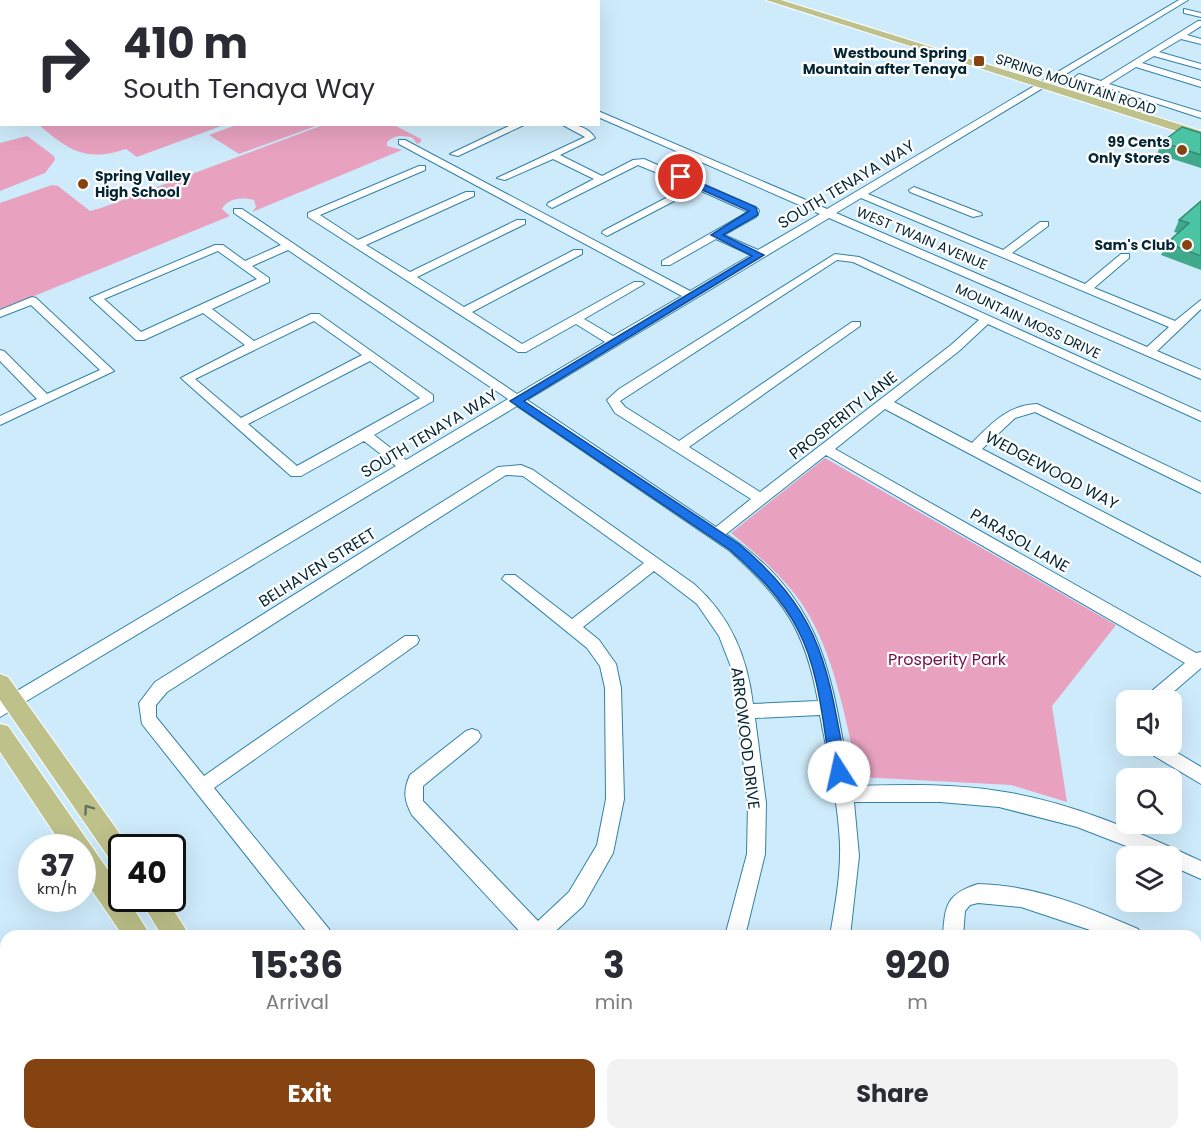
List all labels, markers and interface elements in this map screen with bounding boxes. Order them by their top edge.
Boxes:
text: 410 m [123,14,248,73]
icon: right [24,24,102,102]
place label: Westbound Spring Mountain after Tenaya [803,43,967,79]
street label: SPRING MOUNTAIN ROAD [993,49,1159,119]
marker: Westbound Spring Mountain after Tenaya [972,54,986,68]
text: South Tenaya Way [123,70,375,107]
place label: 99 Cents Only Stores [1088,132,1170,168]
street label: SOUTH TENAYA WAY [774,134,920,234]
marker: 99 Cents Only Stores [1175,143,1189,157]
pin [655,151,706,202]
icon: arrive [664,160,697,193]
place label: Spring Valley High School [95,166,191,202]
marker: Spring Valley High School [76,177,90,191]
street label: WEST TWAIN AVENUE [853,201,991,275]
place label: Sam's Club [1094,235,1175,255]
marker: Sam's Club [1180,238,1194,252]
street label: MOUNTAIN MOSS DRIVE [952,279,1104,363]
street label: PROSPERITY LANE [784,366,902,465]
street label: SOUTH TENAYA WAY [357,383,503,483]
street label: WEDGEWOOD WAY [981,426,1123,516]
street label: PARASOL LANE [966,503,1074,578]
street label: BELHAVEN STREET [254,522,381,613]
park label: Prosperity Park [888,648,1007,671]
street label: ARROWOOD DRIVE [725,666,766,811]
map controls [1116,690,1182,912]
button: sound [1116,690,1182,756]
position arrow [807,740,871,804]
button: search [1116,768,1182,834]
one-way arrow [84,804,95,815]
speed limit sign: 40 [108,834,186,912]
text: 37 [40,844,74,887]
button: layers [1116,846,1182,912]
text: km/h [37,878,77,899]
text: 15:36 [251,940,343,991]
text: 3 [603,940,625,991]
text: 920 [884,940,951,991]
text: Arrival [266,988,329,1016]
text: min [595,988,633,1016]
text: m [907,988,928,1016]
button: Exit [24,1059,595,1128]
button: Share [607,1059,1178,1128]

